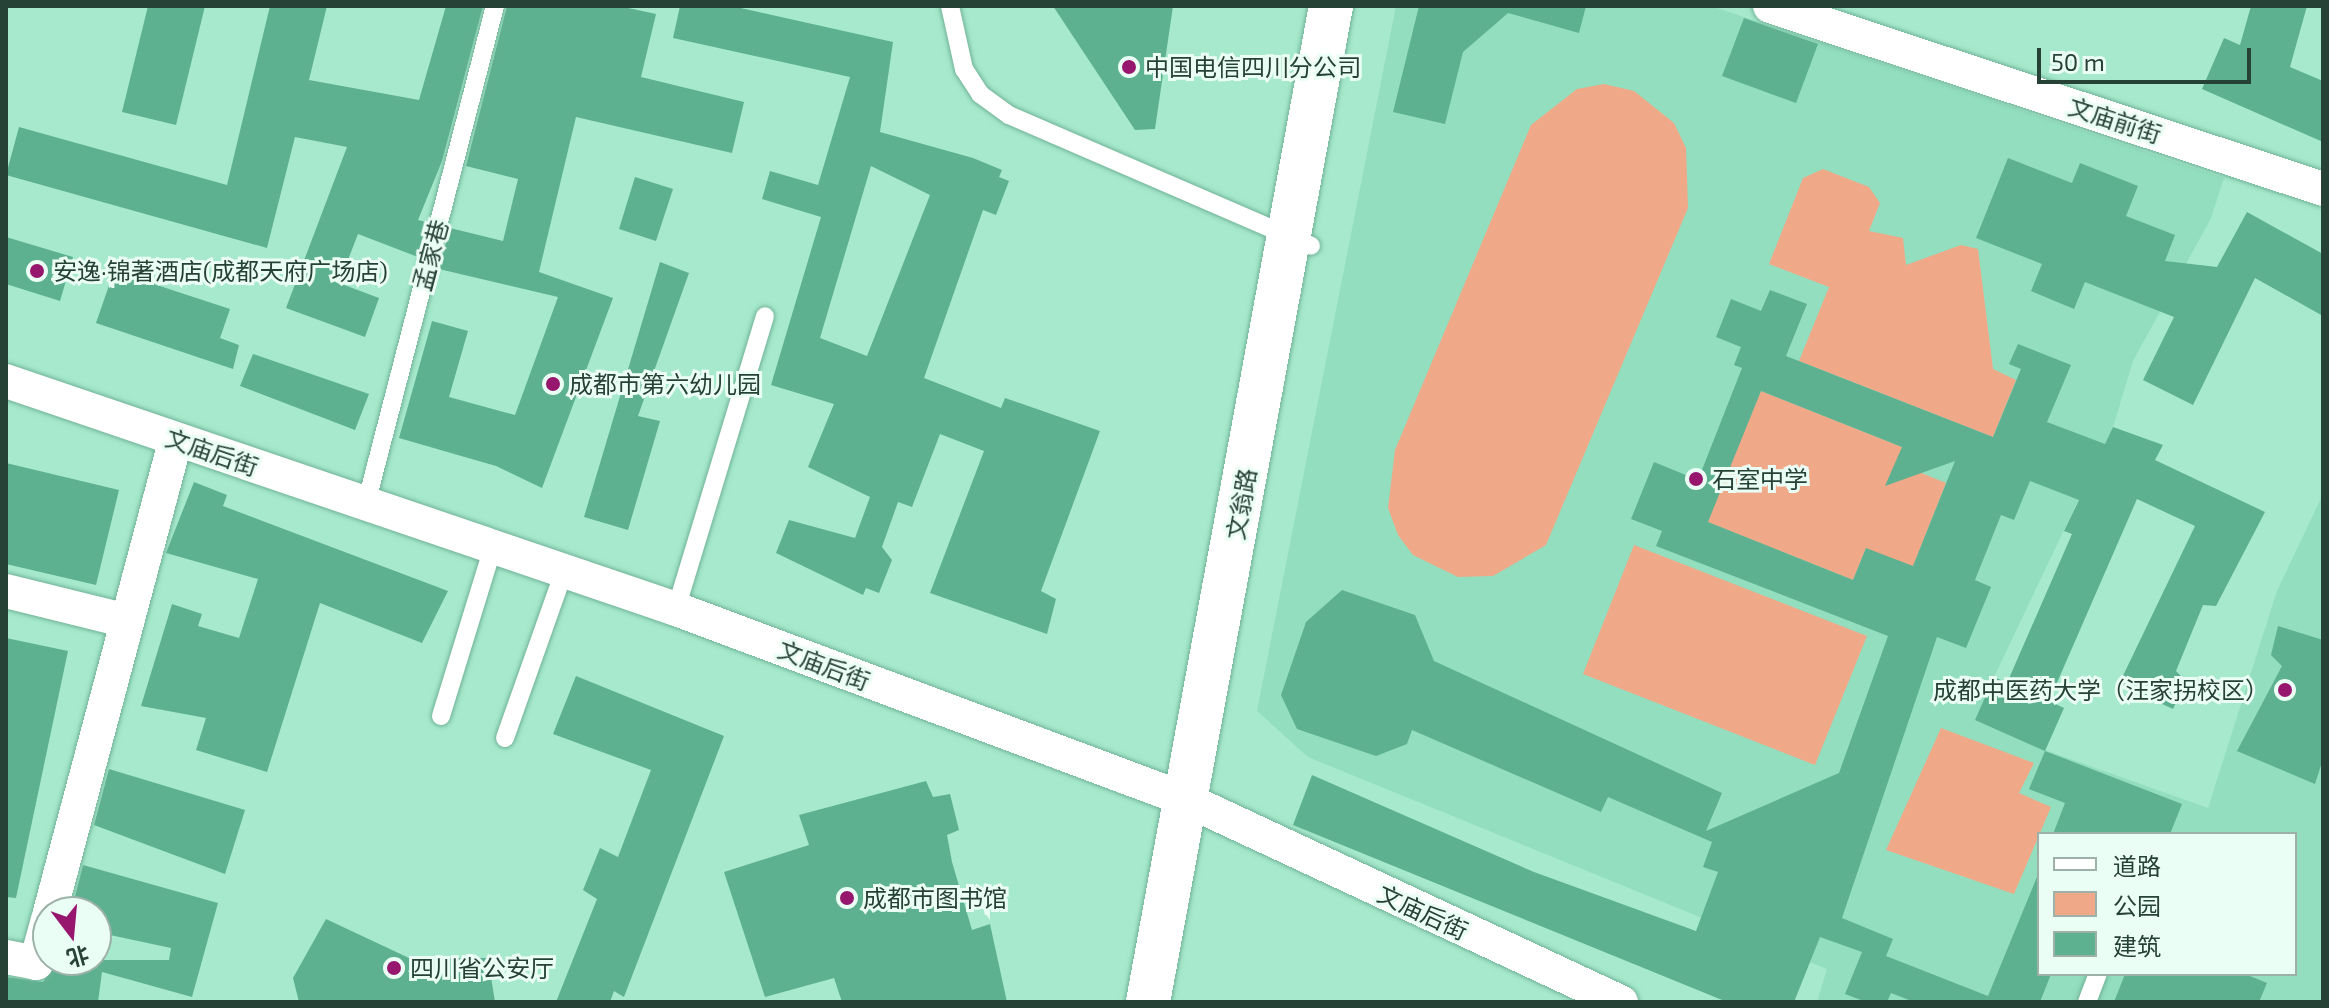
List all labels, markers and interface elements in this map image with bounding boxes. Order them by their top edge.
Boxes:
scale bar [2041,32,2255,82]
text: 50 m [2051,47,2105,76]
place label: 中国电信四川分公司 [1145,53,1361,81]
marker: 中国电信四川分公司 [1120,58,1138,76]
street label: 文庙前街 [2065,91,2165,149]
street label: 孟家巷 [407,216,453,294]
place label: 安逸·锦著酒店(成都天府广场店) [53,257,388,285]
marker: 安逸·锦著酒店(成都天府广场店) [28,262,46,280]
place label: 成都市第六幼儿园 [569,370,761,398]
marker: 成都市第六幼儿园 [544,375,562,393]
street label: 文庙后街 [162,423,262,481]
place label: 石室中学 [1712,465,1808,493]
street label: 文翁路 [1221,466,1261,542]
marker: 石室中学 [1687,470,1705,488]
street label: 文庙后街 [774,634,874,696]
place label: 成都中医药大学（汪家拐校区） [1933,676,2269,704]
marker: 成都中医药大学（汪家拐校区） [2276,681,2294,699]
legend [2037,832,2297,976]
text: 道路 [2113,851,2161,880]
street label: 文庙后街 [1373,879,1473,945]
place label: 成都市图书馆 [863,884,1007,912]
marker: 成都市图书馆 [838,889,856,907]
text: 公园 [2113,891,2161,920]
north arrow [32,896,112,976]
text: 建筑 [2113,931,2161,960]
text: 北 [64,942,92,973]
place label: 四川省公安厅 [410,954,554,982]
marker: 四川省公安厅 [385,959,403,977]

